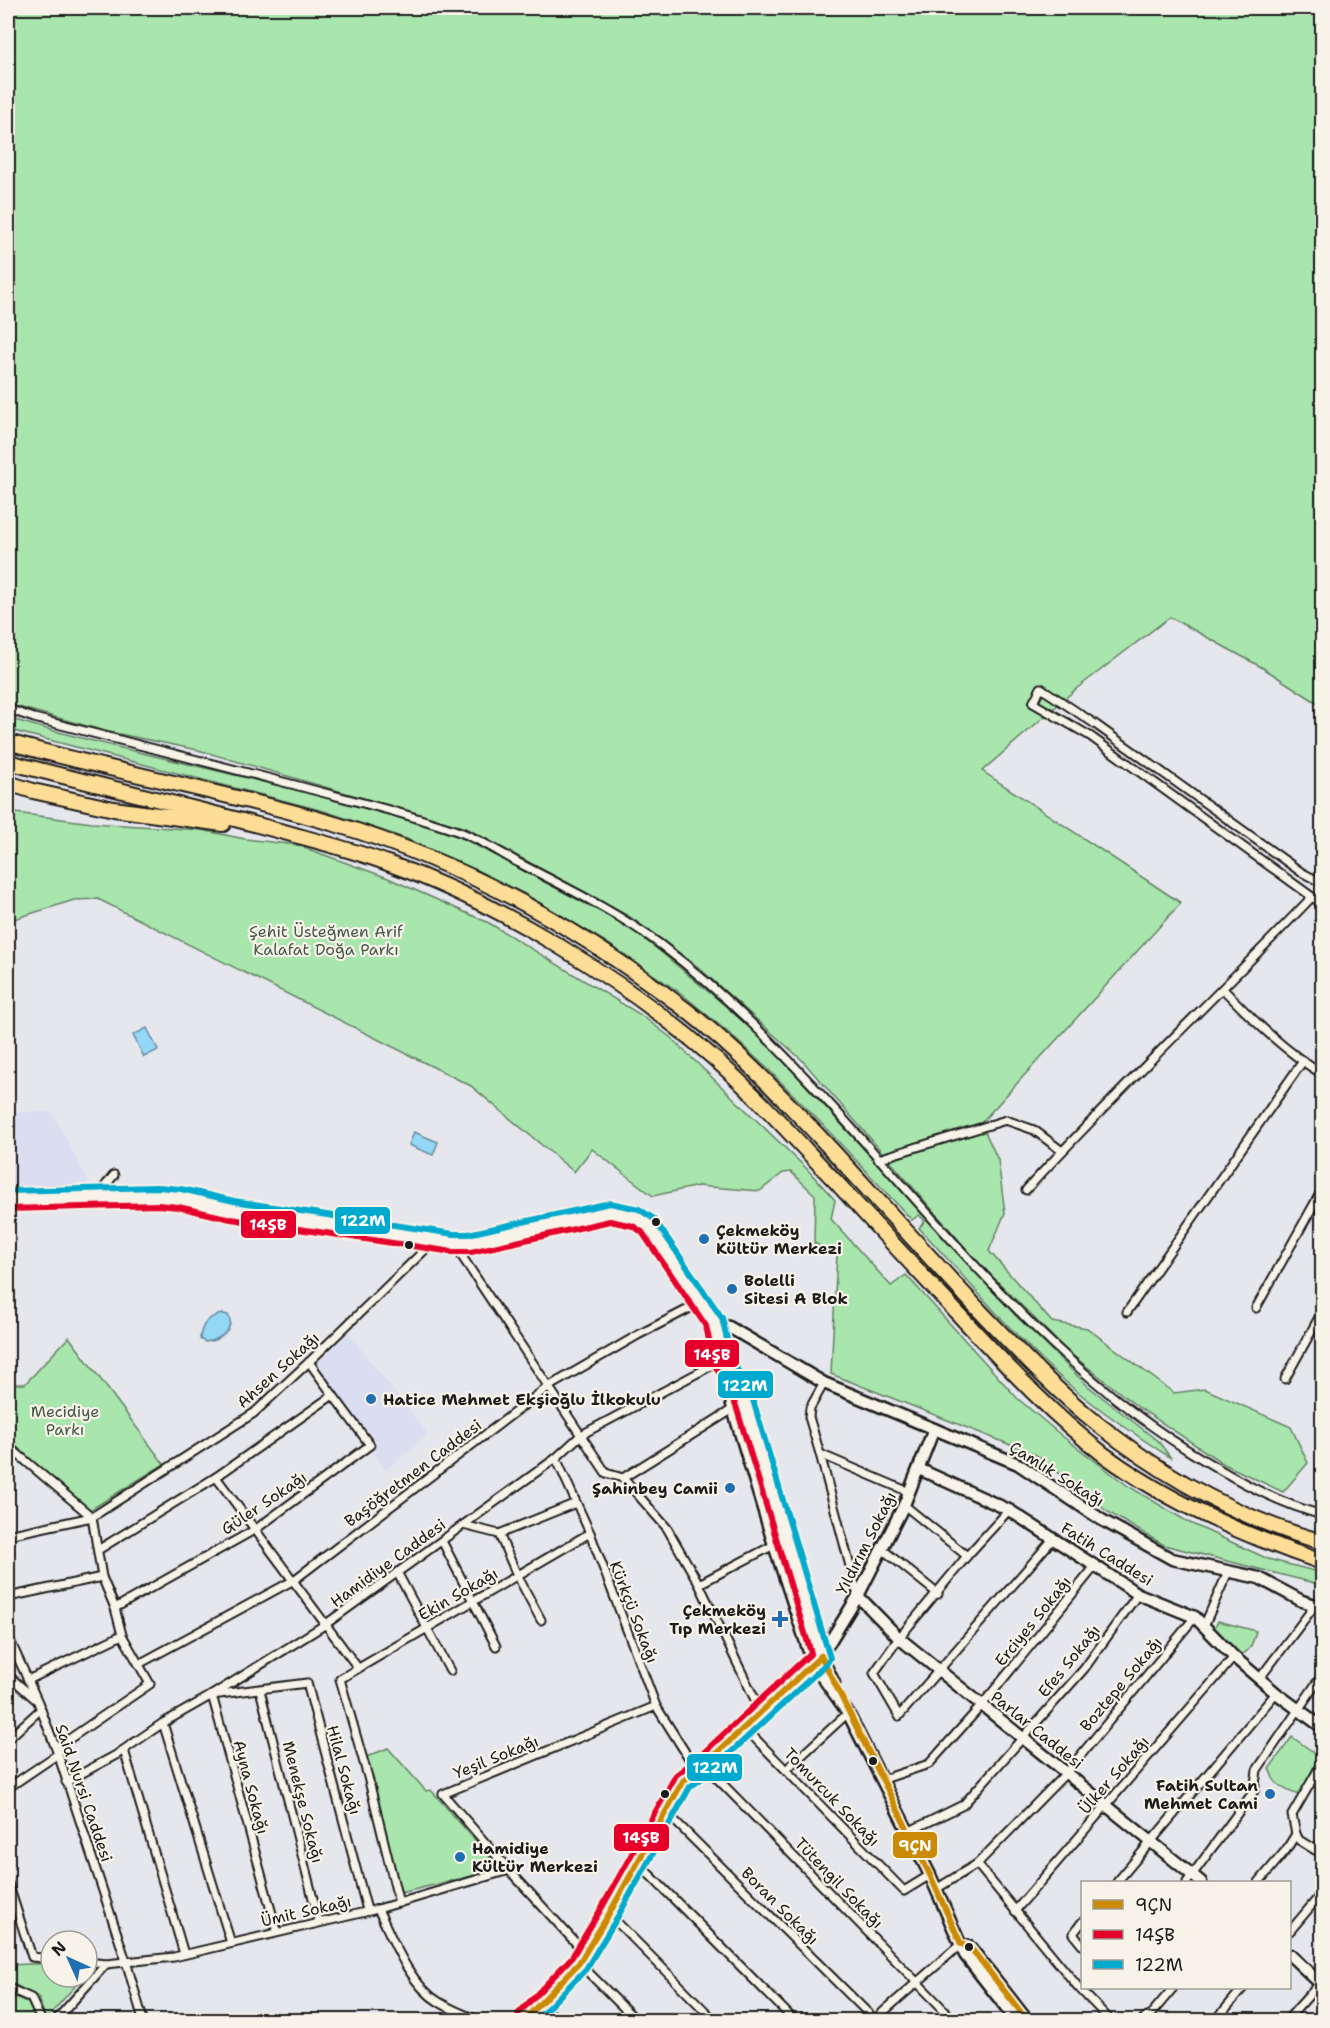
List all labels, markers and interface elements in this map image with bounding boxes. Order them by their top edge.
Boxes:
park label: Şehit Üsteğmen Arif Kalafat Doğa Parkı [249,921,404,960]
line badge: 122M [334,1206,391,1235]
line badge: 14ŞB [240,1210,297,1239]
text: 122M [340,1210,386,1231]
text: 14ŞB [249,1214,287,1235]
unlabelled marker [650,1216,662,1228]
place label: Çekmeköy Kültür Merkezi [716,1220,842,1259]
marker: Çekmeköy Kültür Merkezi [697,1232,711,1246]
unlabelled marker [403,1239,415,1251]
place label: Bolelli Sitesi A Blok [744,1270,848,1309]
marker: Bolelli Sitesi A Blok [725,1282,739,1296]
street label: Ahsen Sokağı [232,1327,324,1413]
line badge: 14ŞB [684,1339,740,1368]
text: 14ŞB [693,1344,731,1365]
line badge: 122M [717,1370,774,1399]
text: 122M [722,1375,768,1396]
place label: Hatice Mehmet Ekşioğlu İlkokulu [383,1389,661,1410]
marker: Hatice Mehmet Ekşioğlu İlkokulu [364,1392,378,1406]
park label: Mecidiye Parkı [31,1401,99,1440]
street label: Başöğretmen Caddesi [340,1414,486,1532]
street label: Çamlık Sokağı [1006,1437,1108,1511]
street label: Güler Sokağı [217,1467,311,1539]
place label: Şahinbey Camii [592,1478,718,1499]
marker: Şahinbey Camii [723,1481,737,1495]
street label: Yıldırım Sokağı [831,1488,901,1598]
street label: Hamidiye Caddesi [326,1514,450,1612]
street label: Fatih Caddesi [1057,1517,1157,1591]
street label: Kürkçü Sokağı [605,1558,663,1666]
street label: Ekin Sokağı [414,1563,502,1625]
street label: Erciyes Sokağı [990,1572,1076,1670]
place label: Çekmeköy Tıp Merkezi [669,1600,766,1639]
marker: Çekmeköy Tıp Merkezi [771,1610,789,1628]
street label: Efes Sokağı [1033,1620,1105,1702]
street label: Boztepe Sokağı [1075,1632,1167,1736]
street label: Parlar Caddesi [986,1686,1088,1774]
street label: Said Nursi Caddesi [51,1721,117,1865]
street label: Hilal Sokağı [322,1723,366,1817]
street label: Yeşil Sokağı [450,1730,542,1784]
street label: Ülker Sokağı [1074,1732,1154,1818]
street label: Ayna Sokağı [228,1738,274,1836]
street label: Menekşe Sokağı [278,1739,328,1865]
street label: Tomurcuk Sokağı [780,1743,884,1851]
line badge: 122M [686,1753,743,1782]
unlabelled marker [867,1755,879,1767]
text: 122M [692,1757,738,1778]
place label: Fatih Sultan Mehmet Cami [1144,1775,1258,1814]
marker: Fatih Sultan Mehmet Cami [1263,1787,1277,1801]
unlabelled marker [659,1788,671,1800]
line badge: 14ŞB [613,1823,670,1852]
text: 14ŞB [622,1827,660,1848]
line badge: 9ÇN [892,1831,938,1859]
street label: Tütengil Sokağı [790,1833,888,1933]
text: 9ÇN [898,1835,932,1856]
place label: Hamidiye Kültür Merkezi [472,1838,598,1877]
marker: Hamidiye Kültür Merkezi [453,1850,467,1864]
street label: Boran Sokağı [737,1863,823,1949]
legend [1081,1881,1291,1989]
street label: Ümit Sokağı [259,1890,353,1932]
text: 9ÇN [1135,1893,1172,1917]
text: 14ŞB [1135,1923,1175,1947]
north arrow [39,1929,99,1989]
text: N [47,1937,71,1961]
unlabelled marker [963,1941,975,1953]
text: 122M [1135,1953,1183,1977]

